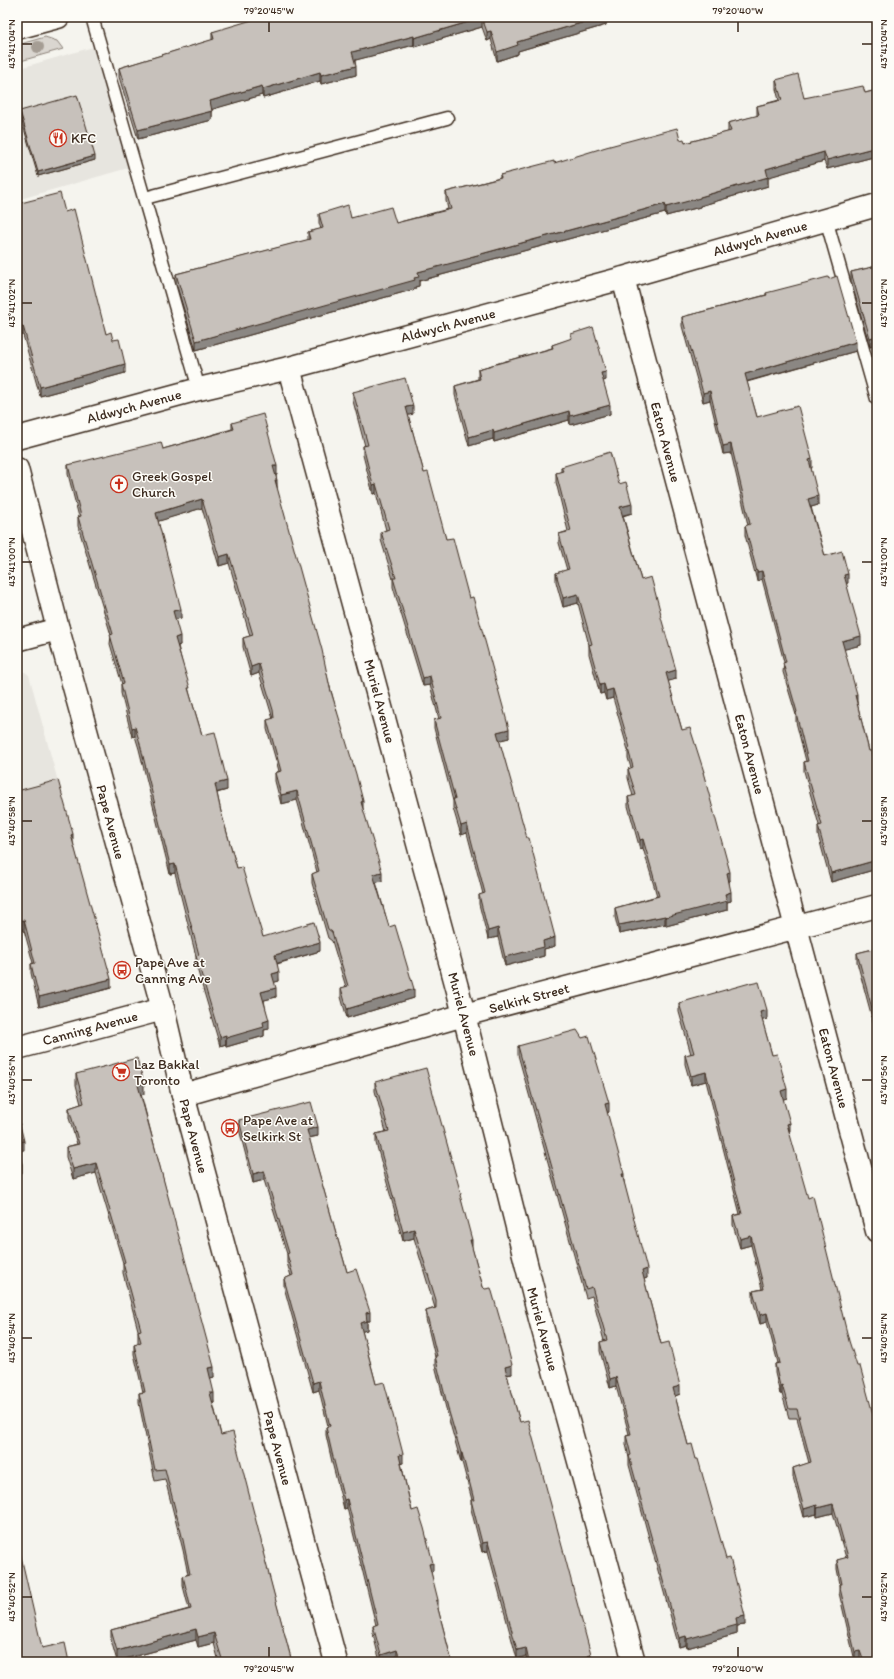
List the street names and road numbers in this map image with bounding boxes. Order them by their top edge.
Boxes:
street label: Aldwych Avenue [711,217,809,260]
street label: Aldwych Avenue [399,305,498,346]
street label: Aldwych Avenue [85,386,184,427]
street label: Eaton Avenue [647,400,684,484]
street label: Muriel Avenue [360,657,399,745]
street label: Eaton Avenue [731,712,768,796]
street label: Pape Avenue [92,783,129,862]
street label: Muriel Avenue [444,970,483,1058]
street label: Selkirk Street [487,980,571,1017]
street label: Canning Avenue [41,1007,140,1049]
street label: Eaton Avenue [815,1026,852,1110]
street label: Pape Avenue [175,1097,212,1176]
street label: Muriel Avenue [523,1285,562,1373]
street label: Pape Avenue [259,1409,296,1488]

